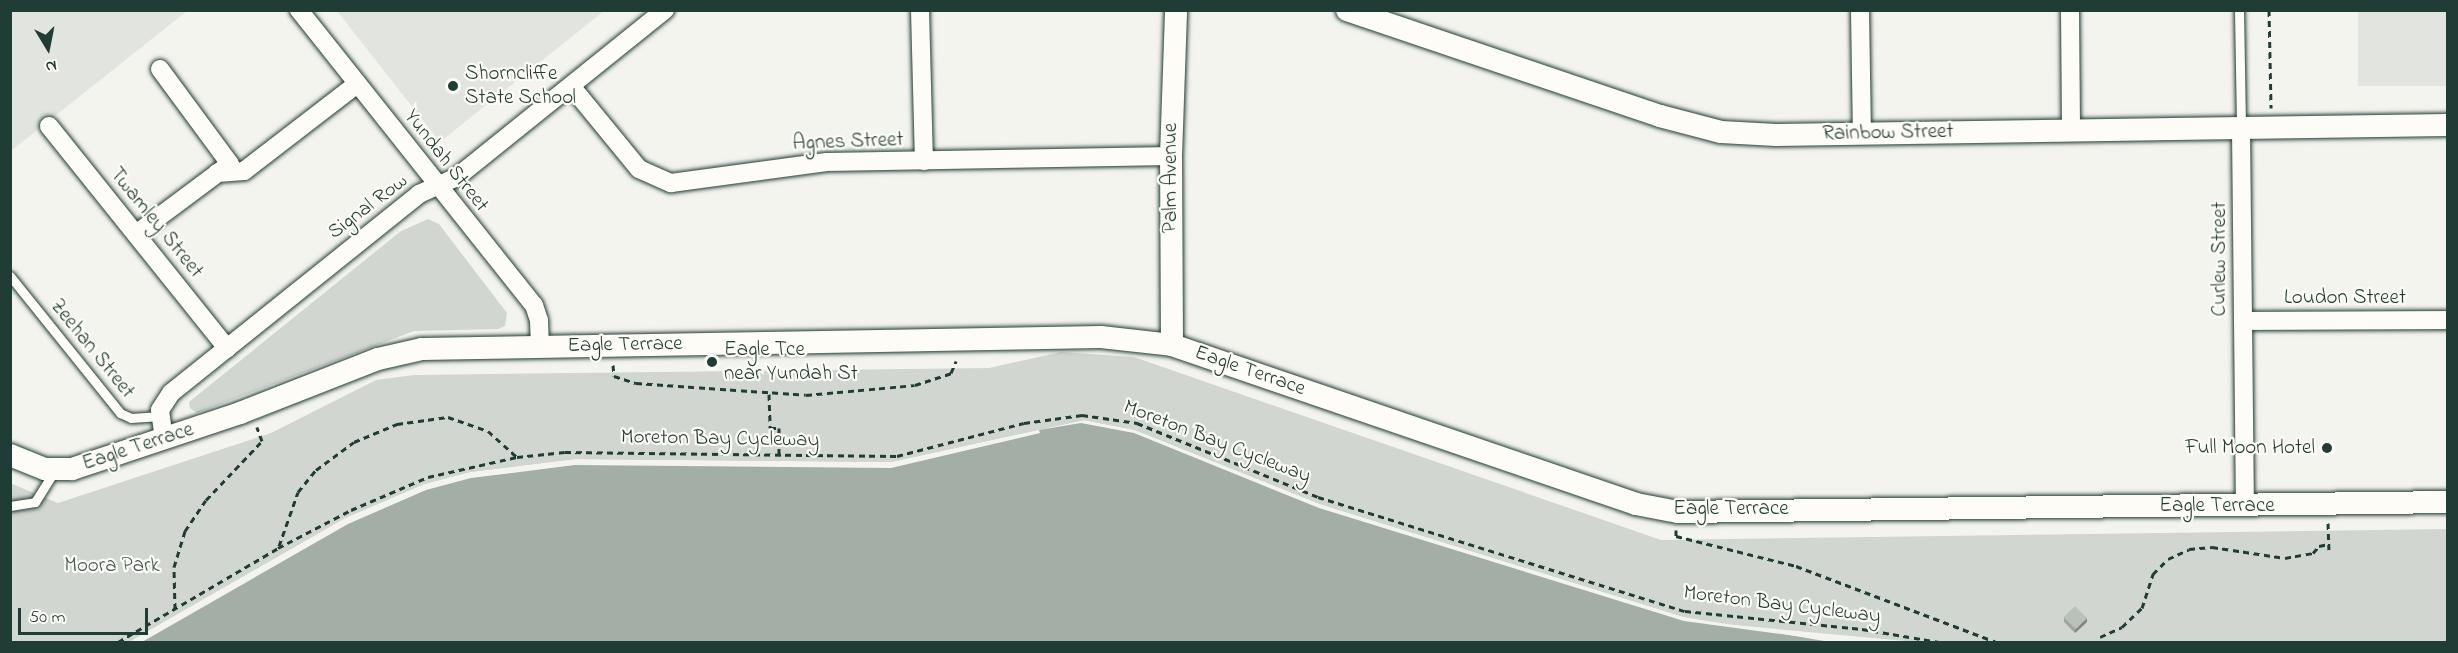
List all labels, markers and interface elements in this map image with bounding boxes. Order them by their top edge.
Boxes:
north arrow [18,18,78,78]
text: N [44,53,59,78]
place label: Shorncliffe State School [465,61,576,111]
marker: Shorncliffe State School [446,79,460,93]
street label: Yundah Street [398,105,494,217]
street label: Rainbow Street [1822,119,1954,147]
street label: Palm Avenue [1158,123,1184,233]
street label: Agnes Street [792,127,904,157]
street label: Twamley Street [104,163,208,283]
street label: Signal Row [323,169,413,245]
street label: Curlew Street [2207,202,2233,316]
street label: Loudon Street [2284,285,2406,311]
street label: Zeehan Street [44,294,140,404]
street label: Eagle Terrace [567,331,683,359]
place label: Eagle Tce near Yundah St [724,337,858,387]
street label: Eagle Terrace [1191,340,1309,402]
marker: Eagle Tce near Yundah St [705,355,719,369]
street label: Moreton Bay Cycleway [1120,395,1314,489]
street label: Eagle Terrace [79,417,197,477]
street label: Moreton Bay Cycleway [621,425,819,453]
place label: Full Moon Hotel [2185,435,2315,461]
marker: Full Moon Hotel [2320,441,2334,455]
street label: Eagle Terrace [2159,493,2275,519]
street label: Eagle Terrace [1673,496,1789,522]
park label: Moora Park [64,553,160,579]
street label: Moreton Bay Cycleway [1682,580,1882,630]
scale bar [21,596,152,634]
text: 50 m [29,605,66,631]

